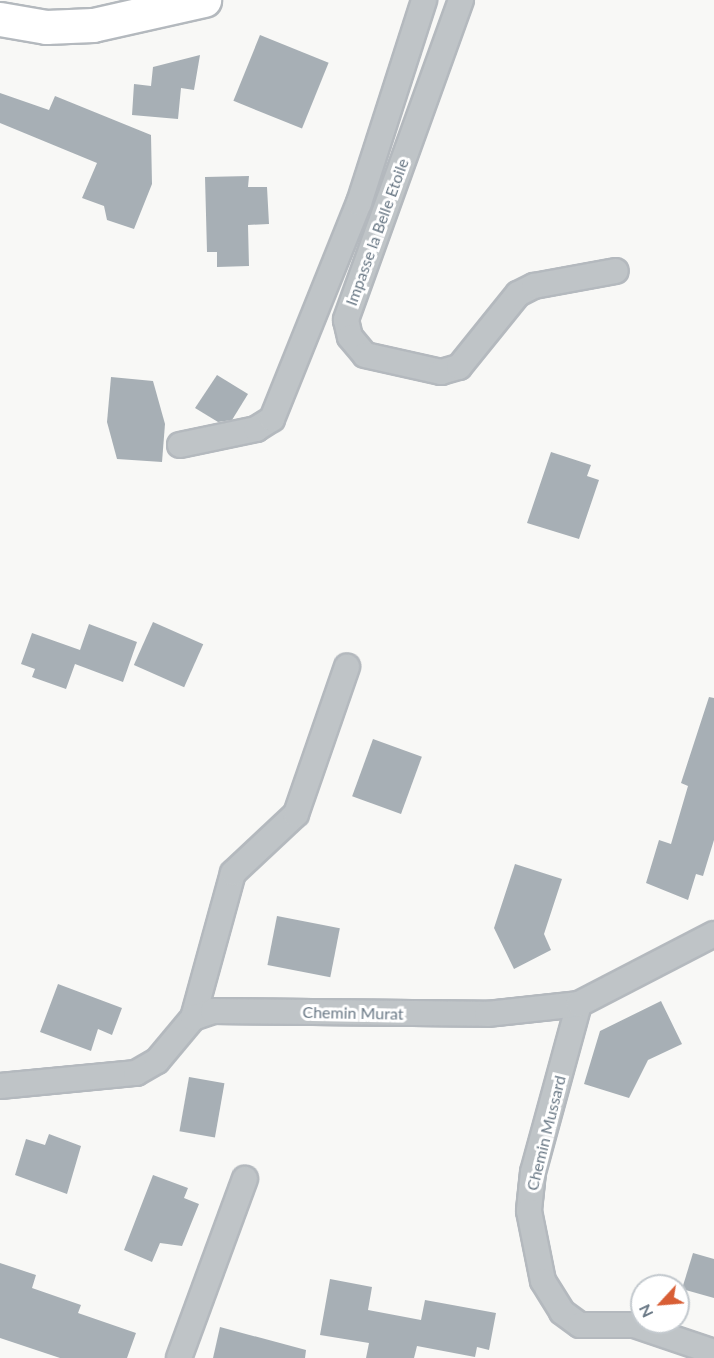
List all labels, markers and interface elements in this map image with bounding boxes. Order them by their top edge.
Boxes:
street label: Impasse la Belle Etoile [341,156,413,308]
street label: Chemin Murat [302,1003,404,1023]
street label: Chemin Mussard [522,1073,570,1193]
north arrow [630,1274,690,1334]
text: N [634,1302,656,1321]

